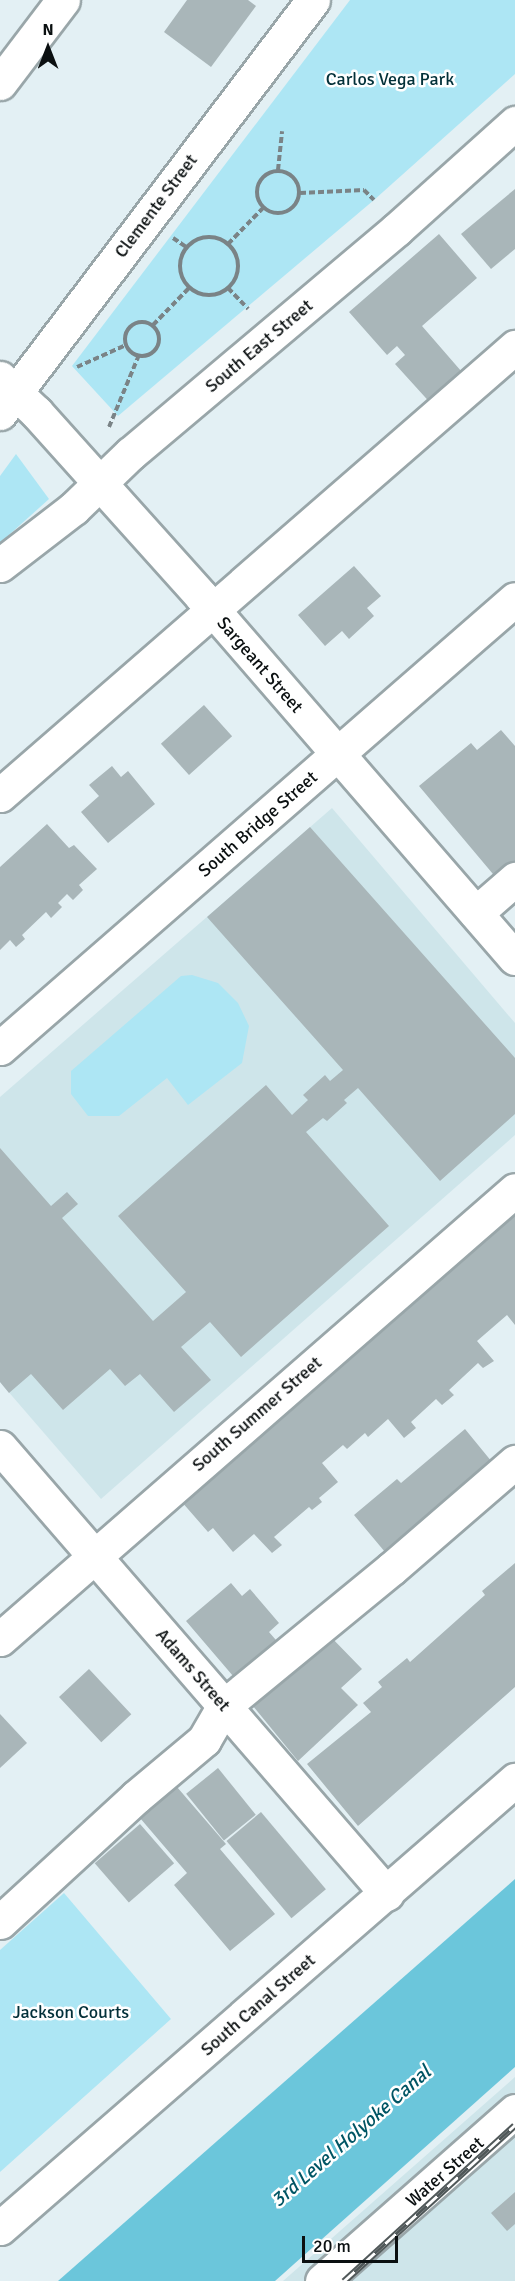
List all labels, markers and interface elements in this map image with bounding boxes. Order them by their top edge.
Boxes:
north arrow [18,18,78,78]
text: N [42,20,54,40]
park label: Carlos Vega Park [326,68,454,90]
street label: Clemente Street [110,150,202,262]
street label: South East Street [201,295,317,397]
street label: Sargeant Street [212,613,308,717]
street label: South Bridge Street [194,766,322,882]
street label: South Summer Street [188,1352,326,1476]
street label: Adams Street [151,1624,235,1716]
street label: South Canal Street [196,1950,320,2060]
park label: Jackson Courts [13,2001,129,2023]
water label: 3rd Level Holyoke Canal [266,2060,436,2212]
street label: Water Street [402,2132,488,2212]
scale bar [305,2224,401,2262]
text: 20 m [313,2235,351,2257]

